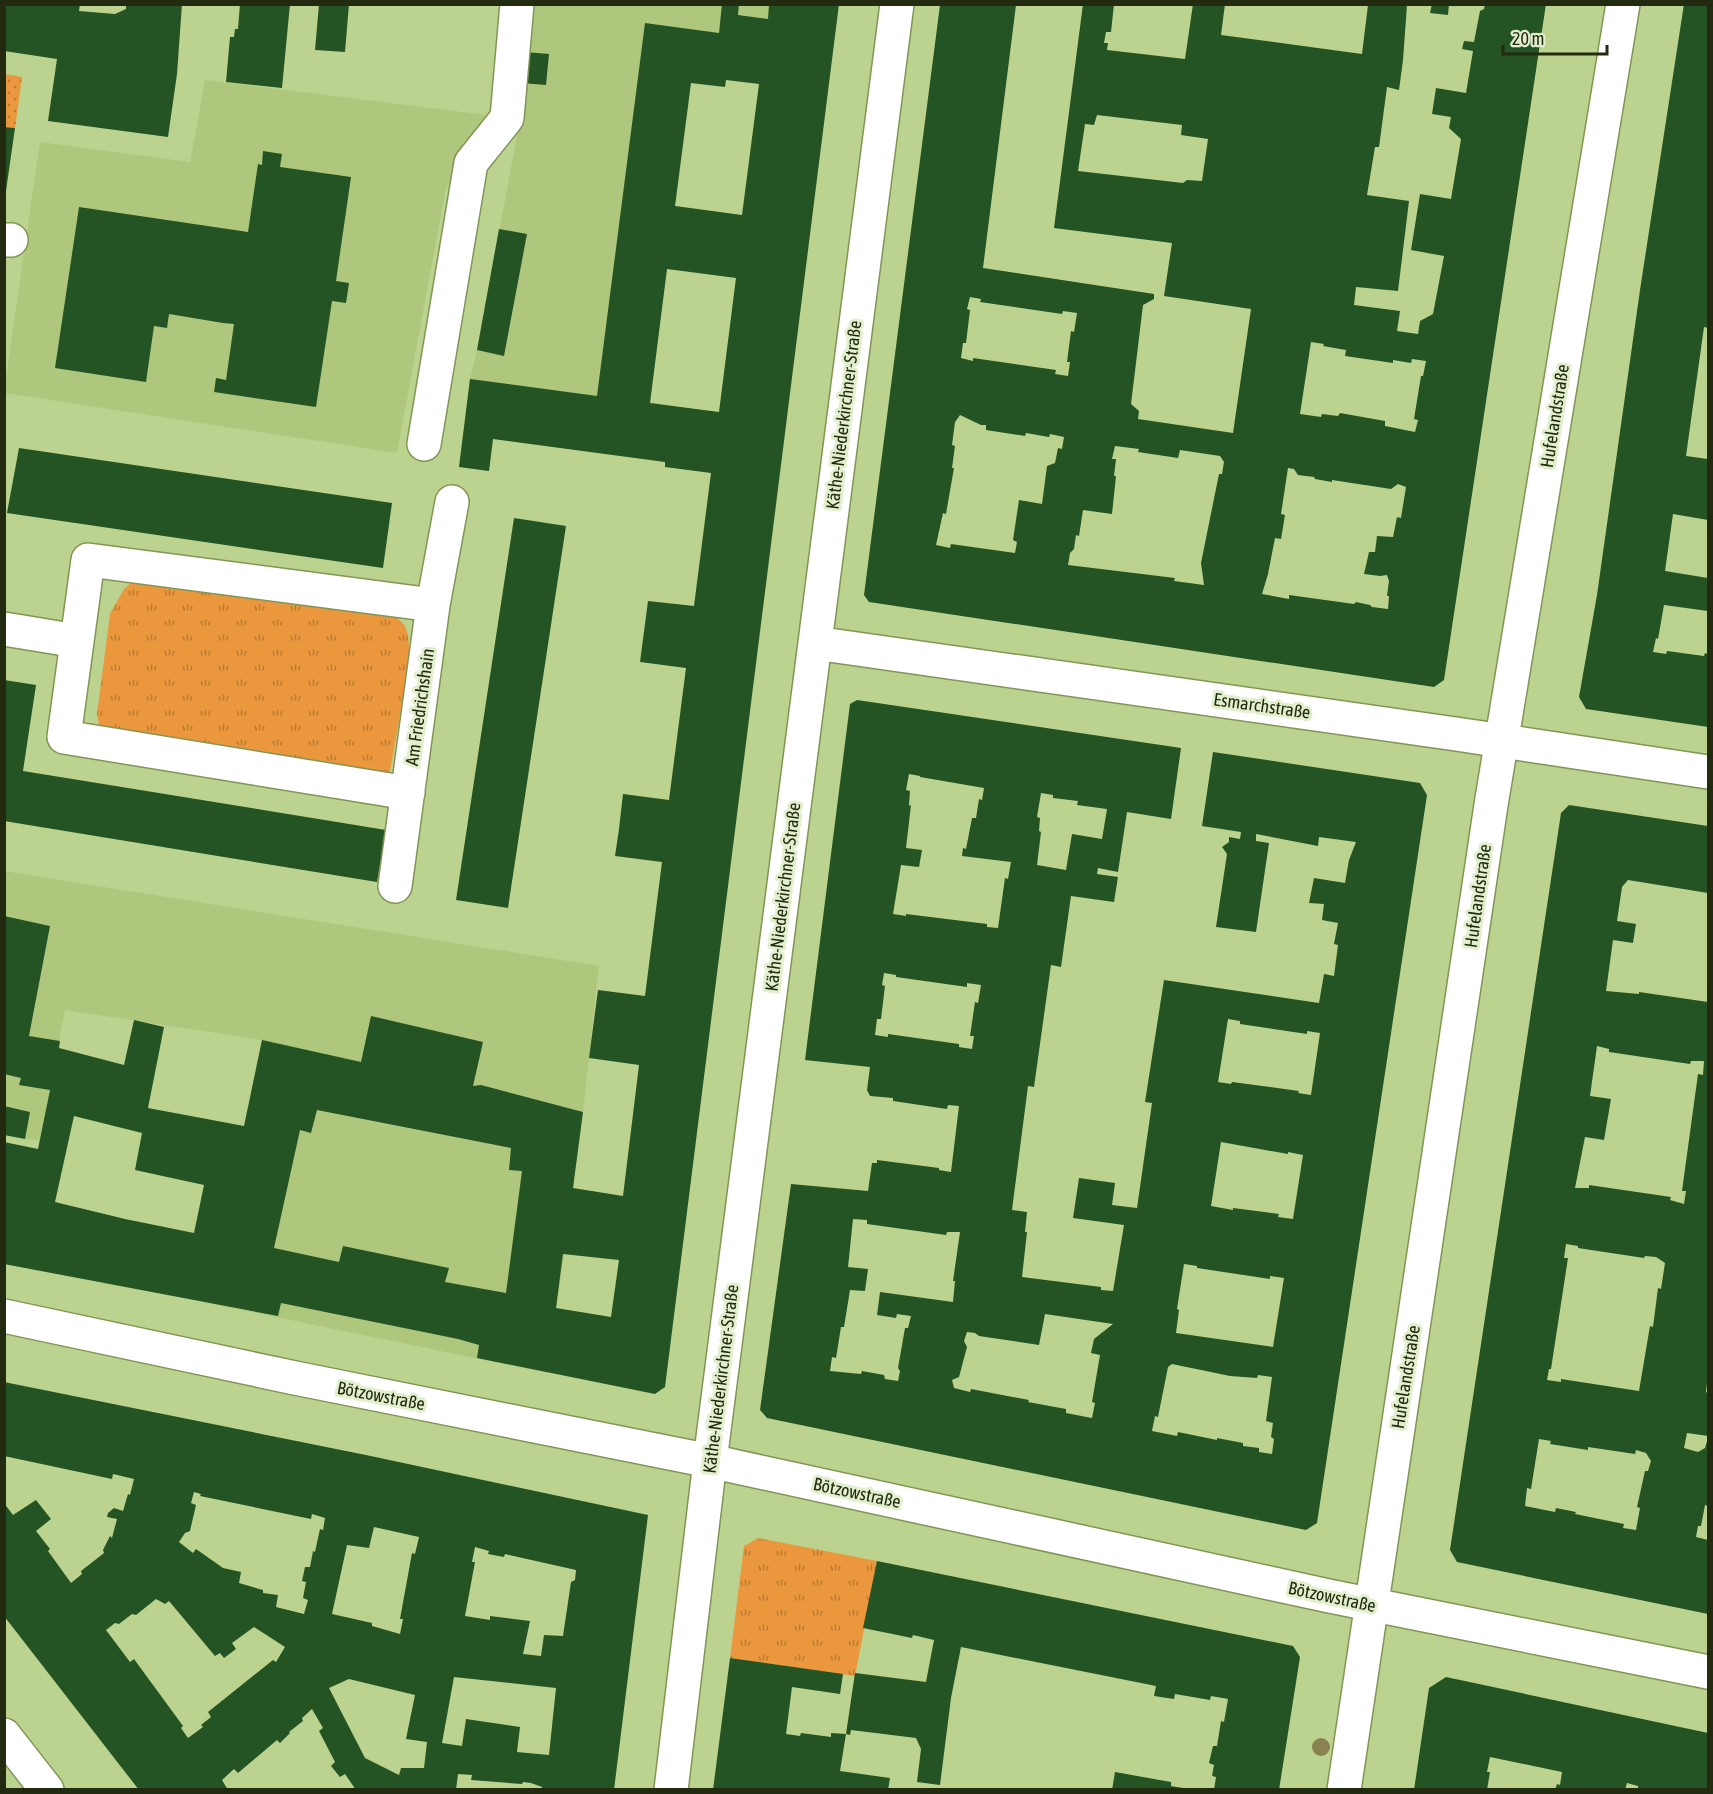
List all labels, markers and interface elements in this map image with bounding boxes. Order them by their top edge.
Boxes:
scale bar [1503,18,1606,56]
text: 20 m [1512,28,1544,49]
street label: Käthe-Niederkirchner-Straße [822,319,865,510]
street label: Hufelandstraße [1536,363,1573,469]
street label: Am Friedrichshain [401,647,438,767]
street label: Esmarchstraße [1212,688,1312,723]
street label: Käthe-Niederkirchner-Straße [761,801,804,992]
street label: Hufelandstraße [1460,843,1495,949]
street label: Käthe-Niederkirchner-Straße [699,1283,742,1474]
street label: Hufelandstraße [1387,1324,1424,1430]
street label: Bötzowstraße [335,1377,427,1414]
street label: Bötzowstraße [811,1473,903,1512]
street label: Bötzowstraße [1286,1577,1378,1616]

